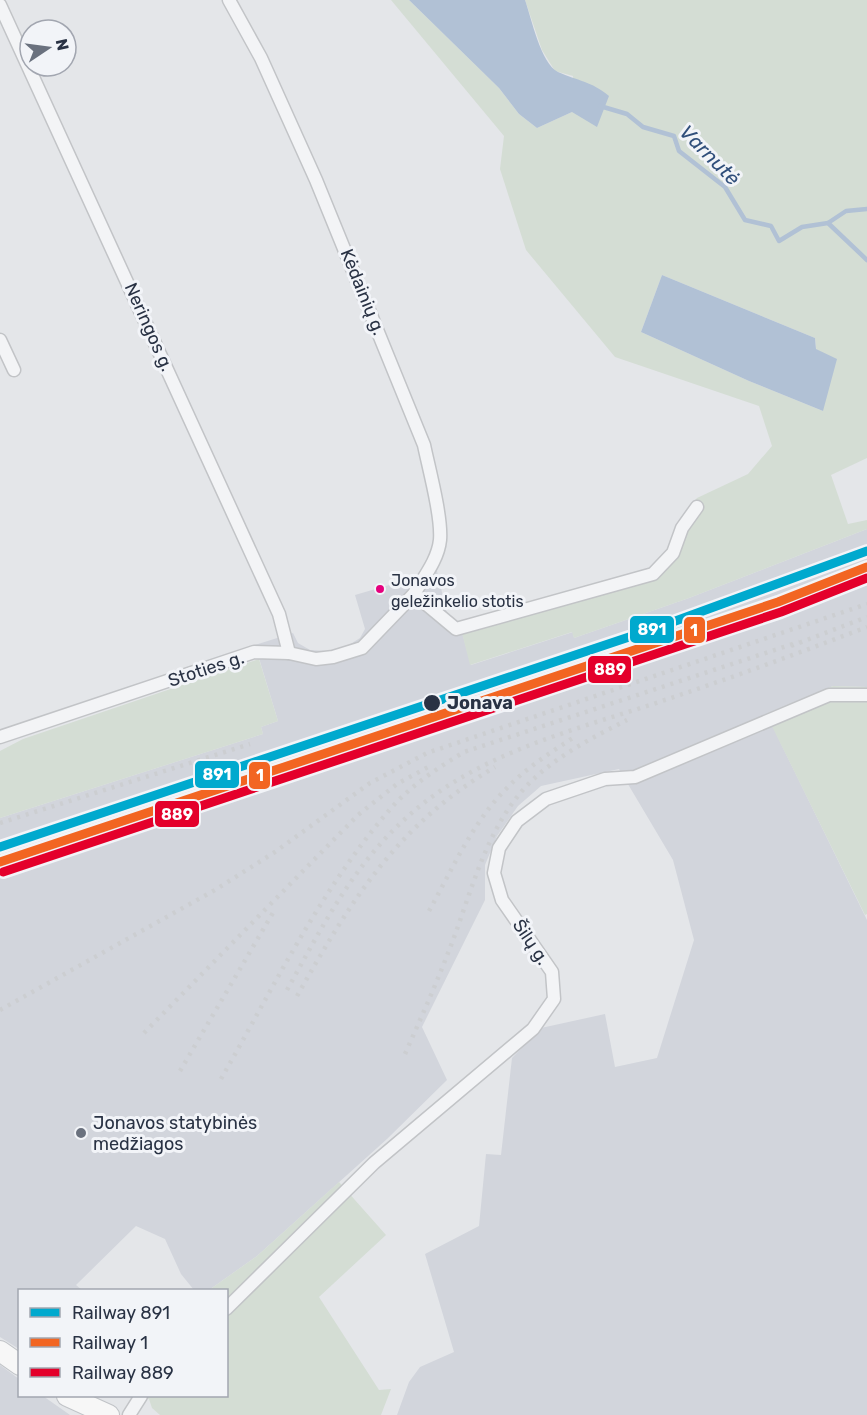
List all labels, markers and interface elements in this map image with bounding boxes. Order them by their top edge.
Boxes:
north arrow [18,18,78,78]
text: N [52,37,73,52]
water label: Varnutė [675,120,745,190]
street label: Kėdainių g. [336,246,390,338]
street label: Neringos g. [120,279,178,375]
place label: Jonavos geležinkelio stotis [391,571,524,611]
marker: Jonavos geležinkelio stotis [374,583,386,595]
line badge: 891 [629,615,675,644]
line badge: 1 [683,616,706,644]
text: 891 [637,620,667,639]
text: 1 [690,621,698,640]
street label: Stoties g. [165,646,247,692]
line badge: 889 [587,655,632,684]
text: 889 [594,660,626,679]
place label: Jonava [447,692,513,714]
marker: Jonava [422,693,442,713]
line badge: 891 [194,760,240,789]
line badge: 1 [248,761,271,790]
text: 891 [202,765,232,784]
text: 1 [256,766,264,785]
line badge: 889 [154,800,200,828]
text: 889 [161,805,193,824]
street label: Šilų g. [508,915,554,969]
place label: Jonavos statybinės medžiagos [93,1112,257,1155]
marker: Jonavos statybinės medžiagos [74,1126,88,1140]
legend [18,1289,228,1397]
text: Railway 891 [72,1302,170,1324]
text: Railway 1 [72,1332,148,1354]
text: Railway 889 [72,1362,174,1384]

